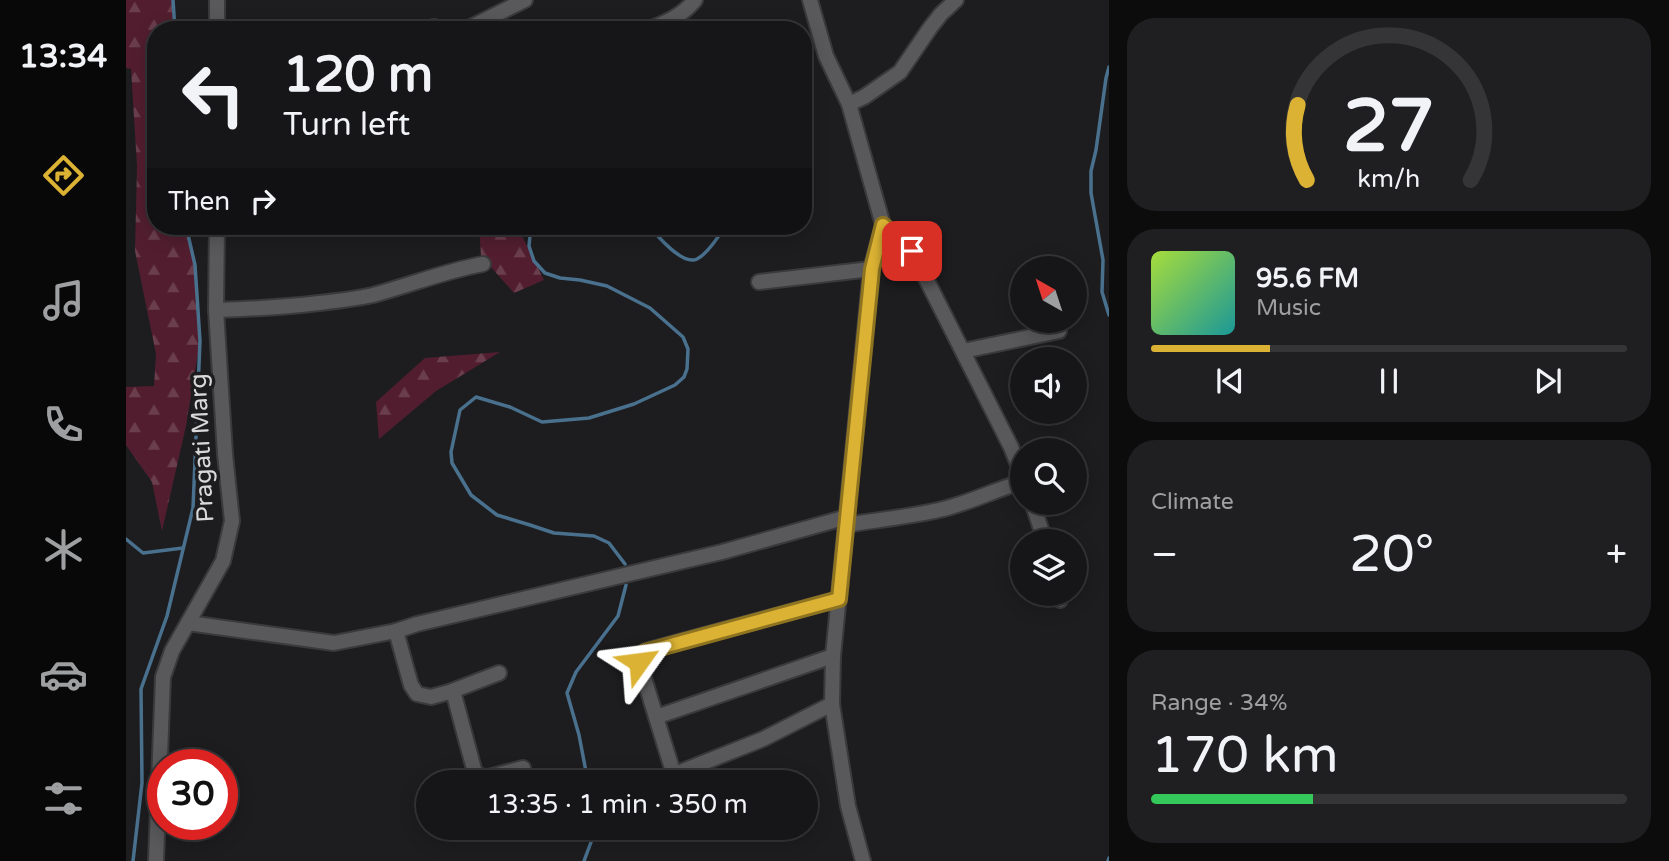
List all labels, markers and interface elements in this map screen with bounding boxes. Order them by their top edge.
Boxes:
text: 13:34 [19,38,107,76]
text: 120 m [283,46,433,105]
icon: left [168,49,259,140]
text: 27 [1343,84,1435,172]
text: Turn left [283,106,410,144]
icon: directions [39,151,88,200]
text: km/h [1358,164,1420,194]
icon: right [244,182,282,220]
text: Then [168,186,230,217]
pin [882,221,942,281]
icon: arrive [893,232,931,270]
north arrow [1010,256,1087,332]
map controls [1010,256,1087,606]
text: 95.6 FM [1256,263,1359,294]
icon: music [39,276,88,325]
text: Music [1256,294,1321,322]
button: sound [1010,347,1087,424]
icon: previous [1211,362,1249,400]
icon: pause [1370,362,1408,400]
icon: next [1529,362,1567,400]
street label: Pragati Marg [184,373,220,523]
icon: phone [39,400,88,449]
button: search [1010,438,1087,515]
text: Climate [1151,488,1234,516]
text: 20° [1349,523,1434,586]
icon: climate [39,525,88,574]
button: layers [1010,529,1087,606]
text: − [1151,532,1178,578]
text: + [1606,532,1627,578]
position arrow [602,625,676,699]
icon: car [39,650,88,699]
text: Range · 34% [1151,689,1287,717]
text: 170 km [1151,724,1339,787]
speed limit sign: 30 [147,749,238,840]
icon: filters [39,774,88,823]
text: 13:35 · 1 min · 350 m [486,789,748,820]

